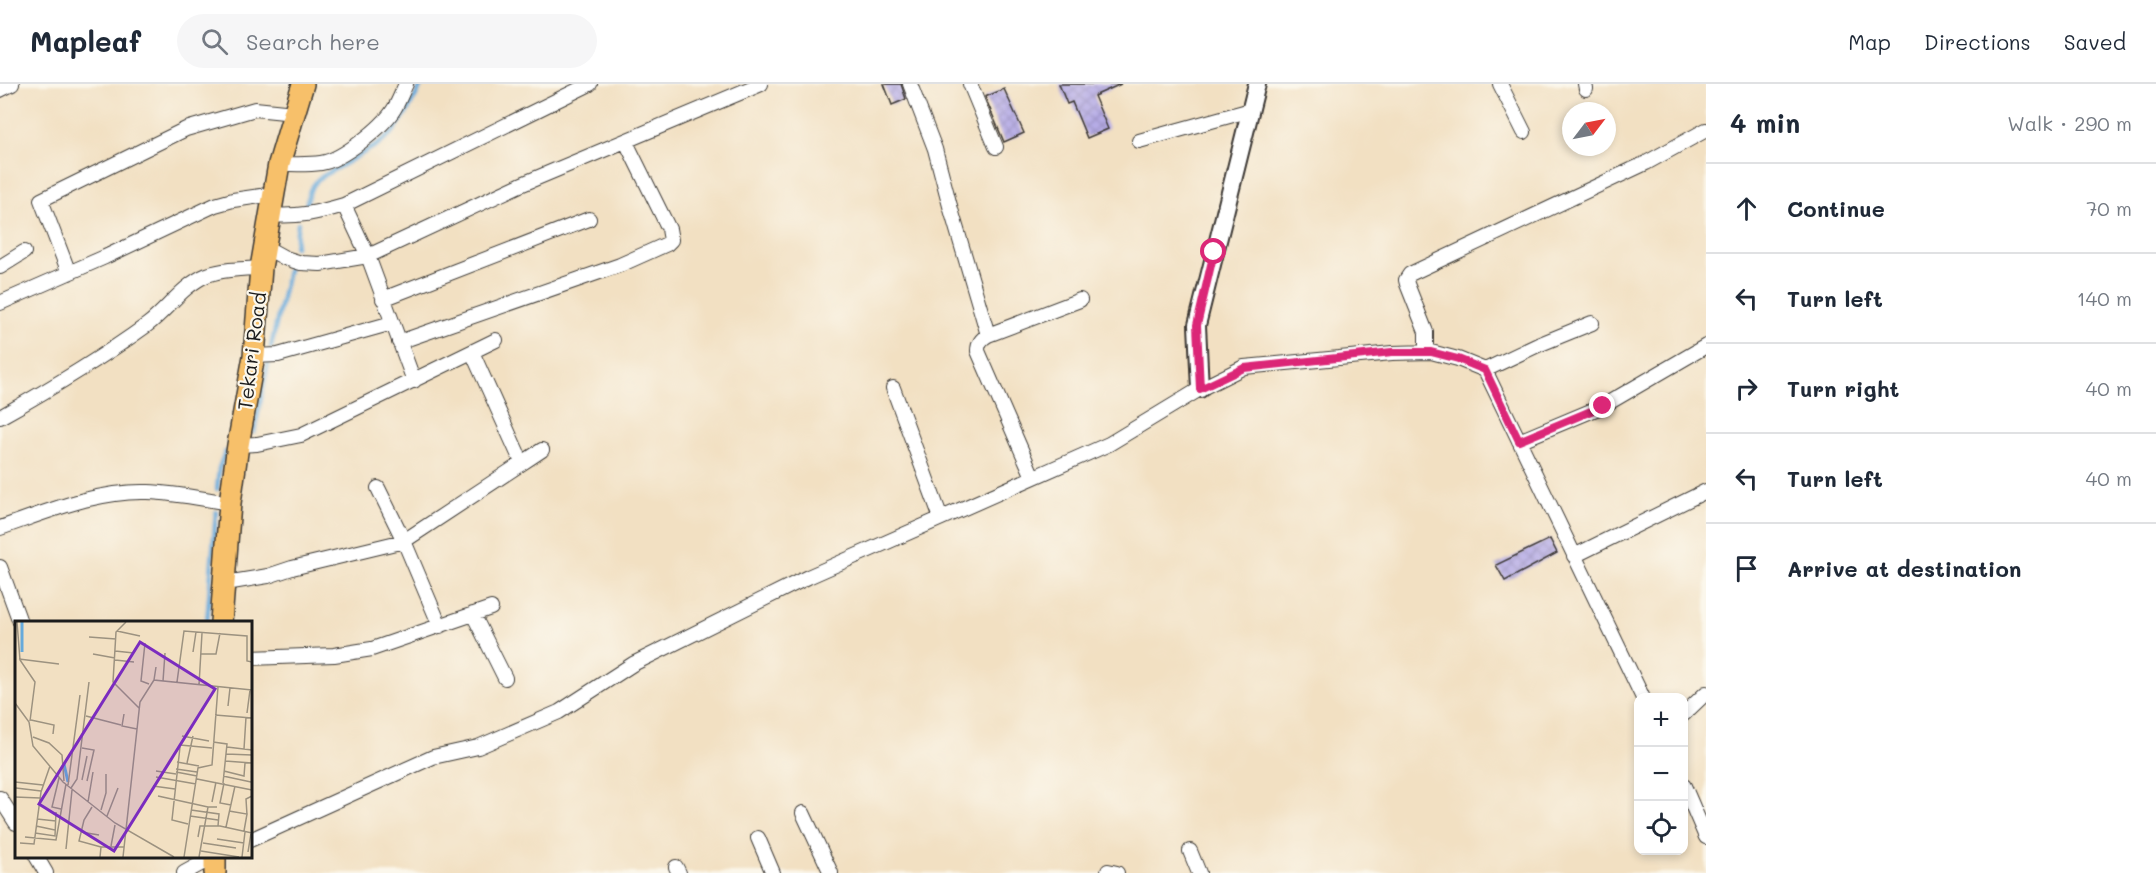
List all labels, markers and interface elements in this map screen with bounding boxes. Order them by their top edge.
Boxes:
search box [177,14,597,68]
text: Mapleaf [30,23,141,59]
icon: search [198,25,231,58]
text: Search here [246,27,380,56]
text: Map [1848,28,1891,55]
text: Directions [1924,28,2031,55]
text: Saved [2064,28,2126,55]
north arrow [1562,102,1616,156]
text: 4 min [1730,106,1800,140]
text: Walk · 290 m [2007,110,2132,136]
icon: ahead [1730,192,1763,225]
text: Continue [1787,194,1885,223]
text: 70 m [2086,195,2132,221]
route start [1200,238,1226,264]
icon: left [1730,282,1763,315]
text: Turn left [1787,284,1883,313]
text: 140 m [2077,285,2132,311]
street label: Tekari Road [231,290,271,412]
icon: right [1730,372,1763,405]
text: Turn right [1787,374,1899,403]
text: 40 m [2086,375,2132,401]
route end [1589,392,1615,418]
icon: left [1730,462,1763,495]
text: Turn left [1787,464,1883,493]
text: 40 m [2086,465,2132,491]
icon: arrive [1730,552,1763,585]
text: Arrive at destination [1787,554,2022,583]
inset map [15,621,252,858]
map controls [1634,693,1688,855]
button: + [1634,693,1688,747]
button: − [1634,747,1688,801]
button: locate [1634,801,1688,855]

